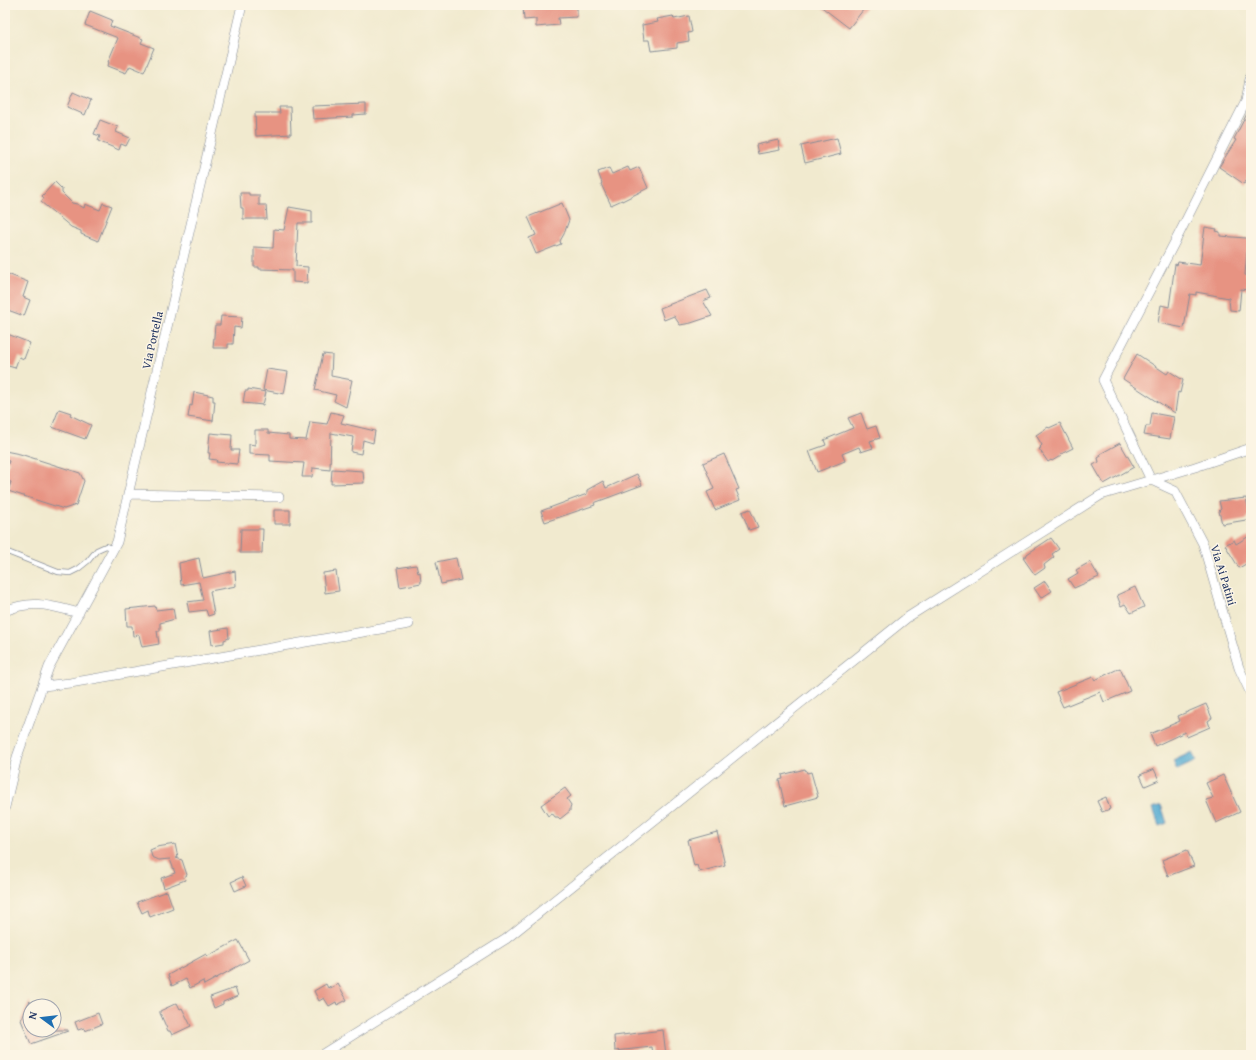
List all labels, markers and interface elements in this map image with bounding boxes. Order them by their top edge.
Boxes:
street label: Via Portella [137,309,167,371]
street label: Via Ai Patini [1207,543,1241,608]
north arrow [22,998,62,1038]
text: N [24,1009,41,1021]

